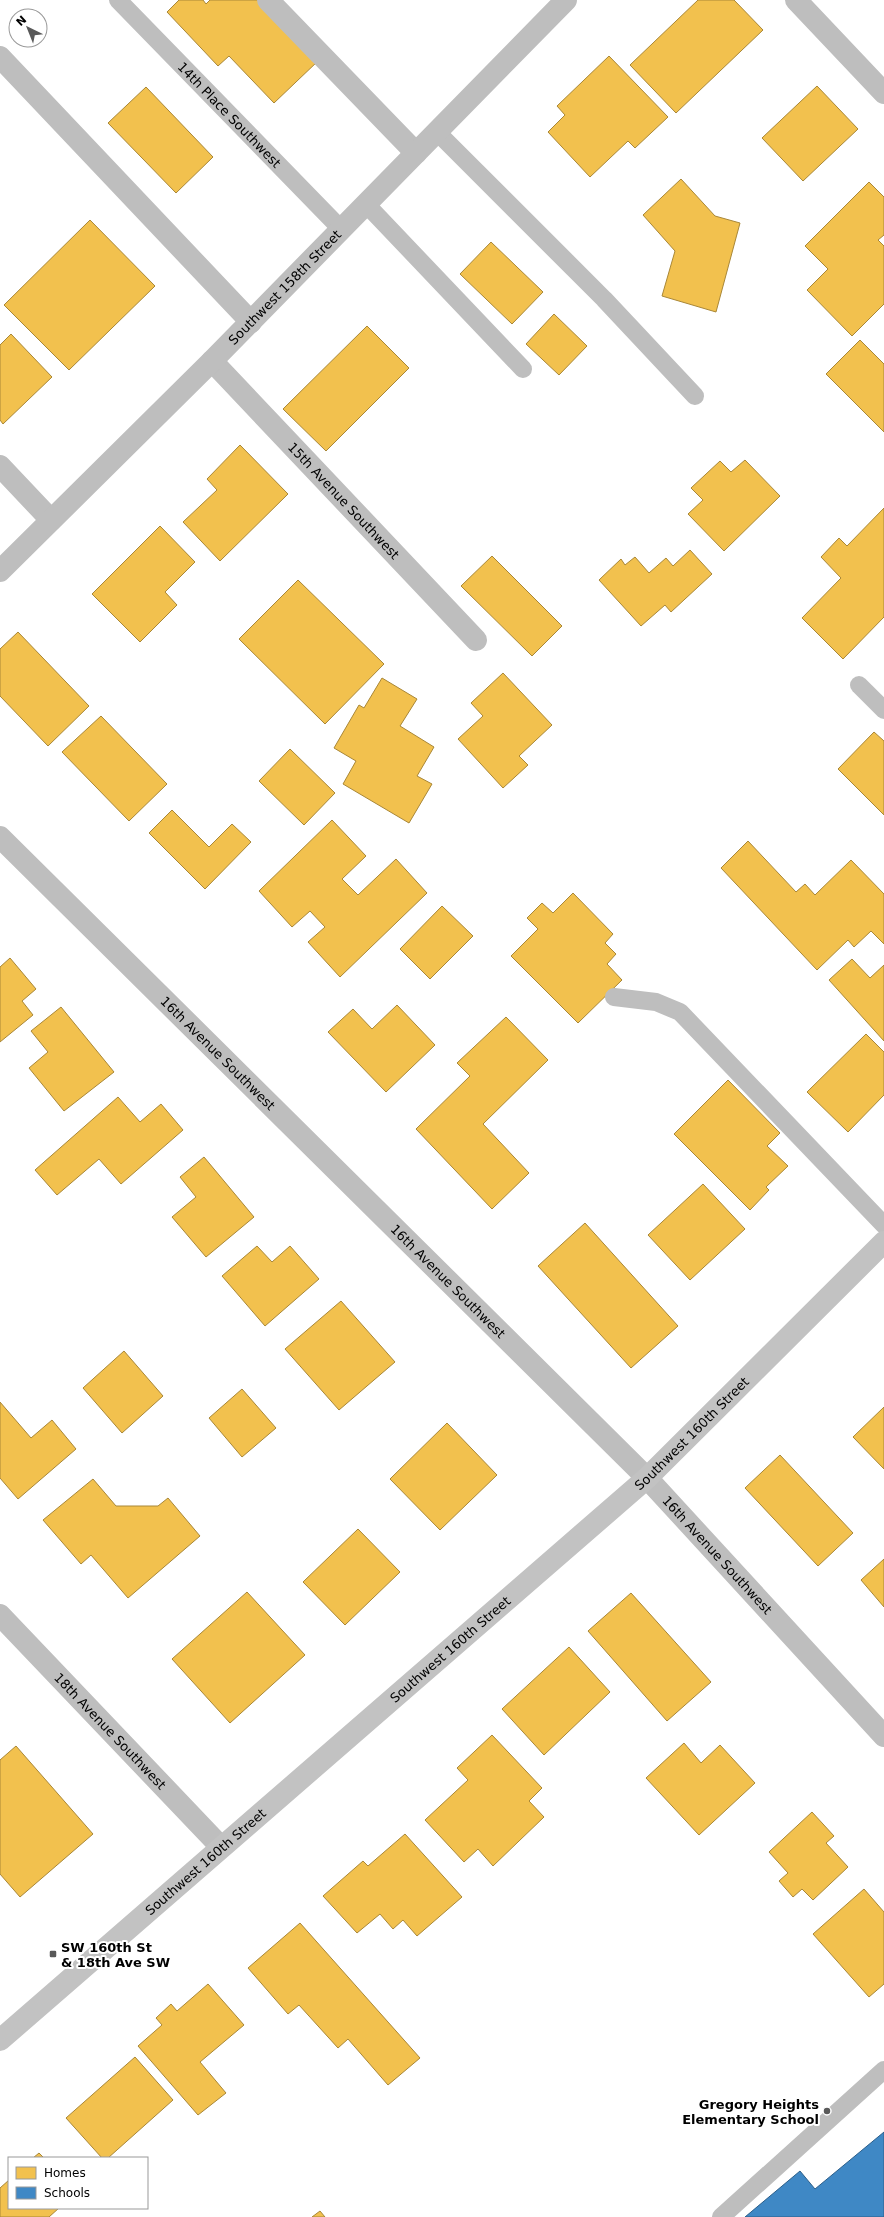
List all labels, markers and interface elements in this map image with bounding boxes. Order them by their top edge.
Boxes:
north arrow [8,8,48,48]
text: N [14,13,29,29]
street label: 14th Place Southwest [175,59,284,170]
street label: Southwest 158th Street [225,227,344,347]
street label: 15th Avenue Southwest [285,439,403,562]
street label: 16th Avenue Southwest [158,993,278,1113]
street label: 16th Avenue Southwest [388,1221,509,1341]
street label: Southwest 160th Street [631,1374,752,1493]
street label: 16th Avenue Southwest [660,1493,775,1617]
street label: Southwest 160th Street [387,1593,513,1705]
street label: 18th Avenue Southwest [51,1670,169,1792]
street label: Southwest 160th Street [142,1805,269,1918]
place label: SW 160th St & 18th Ave SW [61,1940,170,1970]
marker: SW 160th St & 18th Ave SW [48,1949,58,1959]
place label: Gregory Heights Elementary School [682,2097,819,2127]
marker: Gregory Heights Elementary School [822,2106,832,2116]
legend [8,2157,148,2209]
text: Homes [44,2166,86,2180]
text: Schools [44,2186,90,2200]

